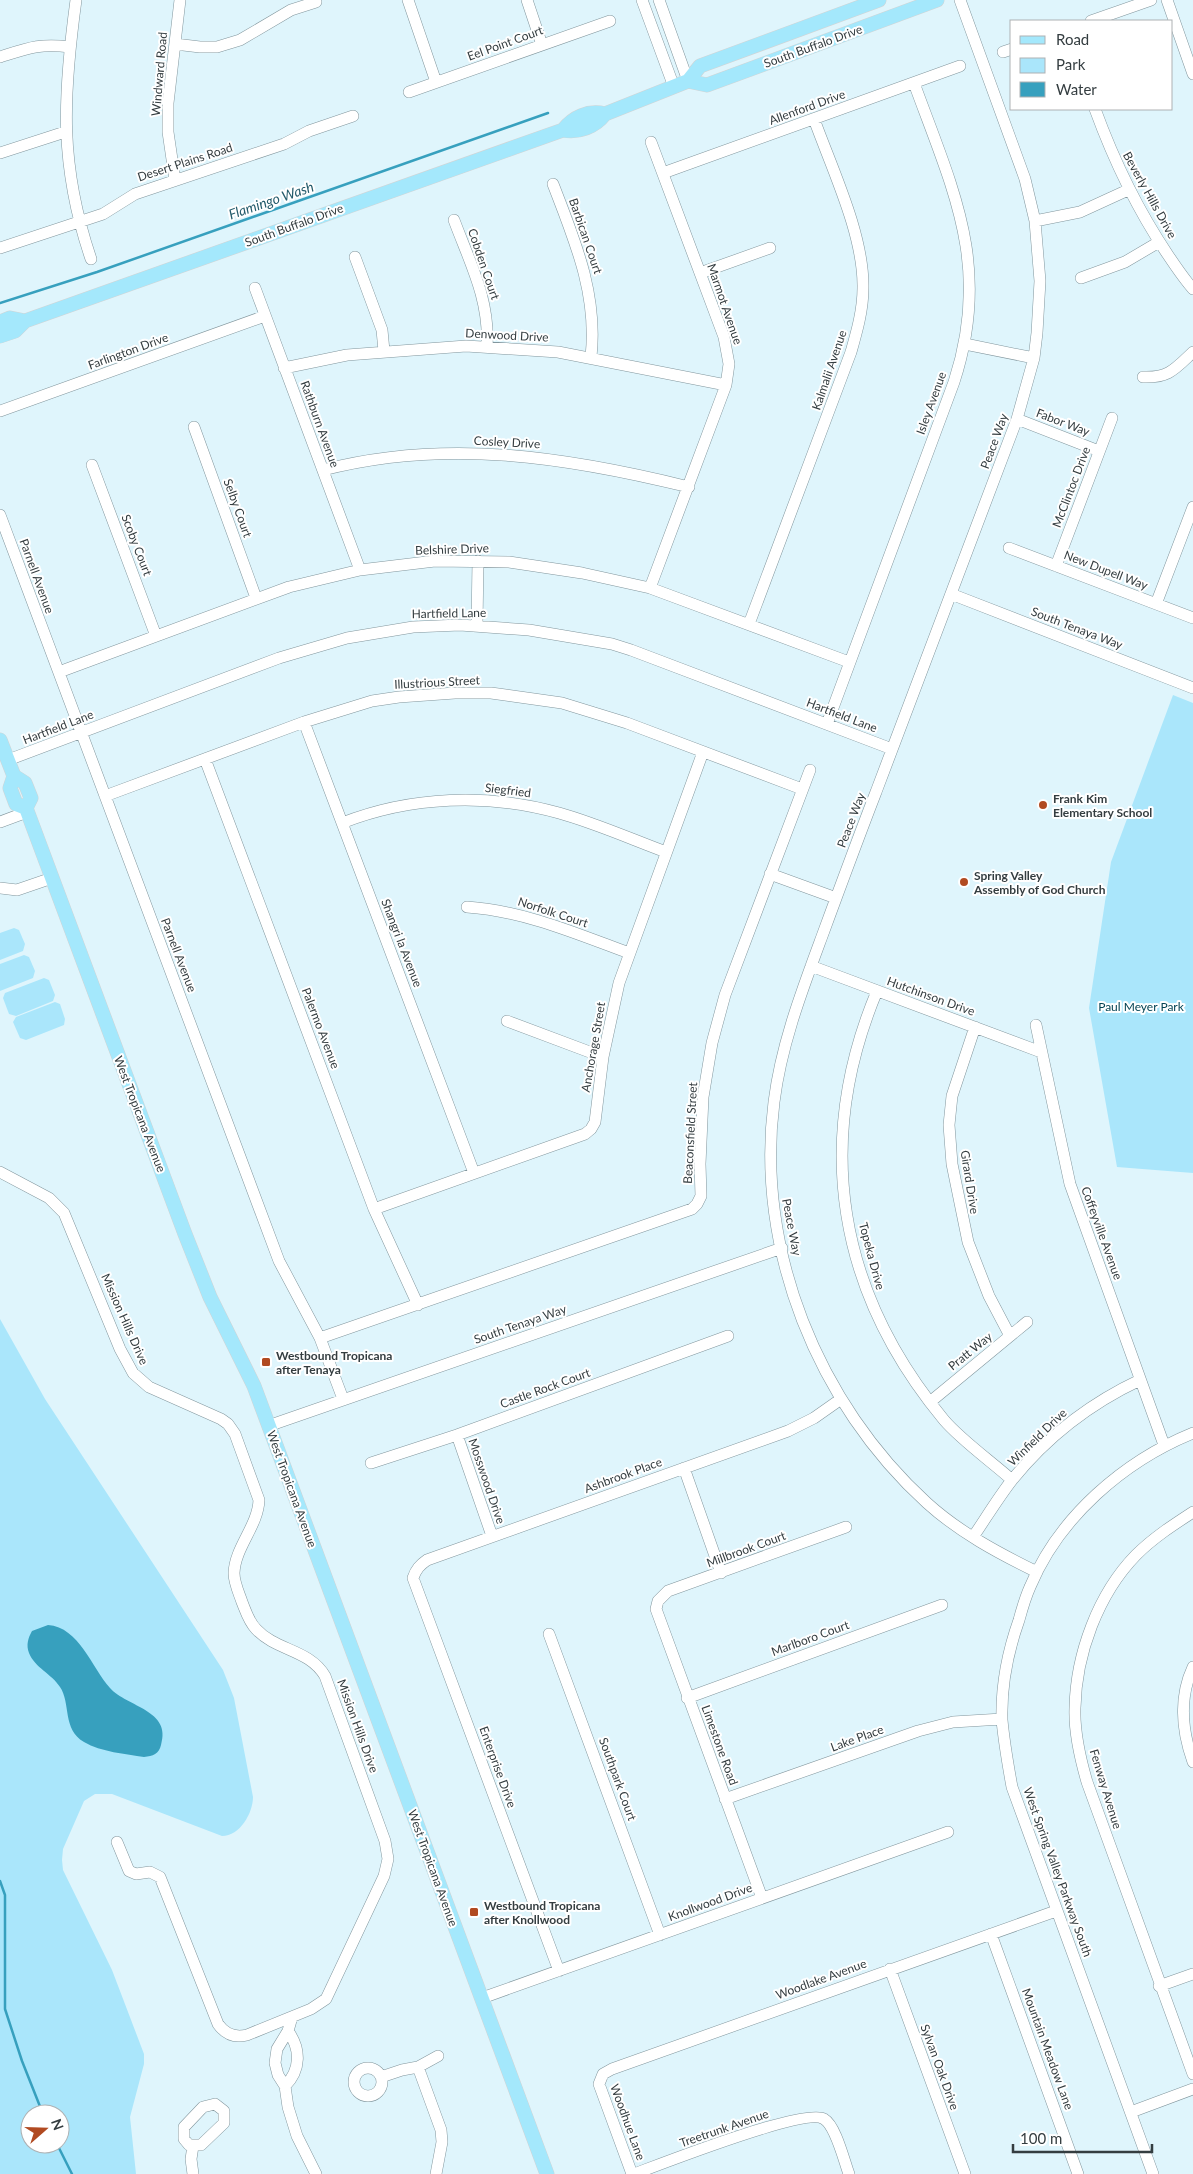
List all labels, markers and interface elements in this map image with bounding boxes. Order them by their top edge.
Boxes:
legend [1010,20,1173,110]
street label: South Buffalo Drive [762,21,864,71]
street label: Eel Point Court [465,22,546,64]
text: Road [1056,30,1089,48]
street label: Windward Road [148,31,170,117]
text: Park [1056,55,1086,73]
text: Water [1056,80,1097,98]
street label: Allenford Drive [767,86,847,128]
street label: Desert Plains Road [136,140,234,184]
street label: Beverly Hills Drive [1120,149,1180,241]
water label: Flamingo Wash [226,177,316,223]
street label: Barbican Court [566,196,606,277]
street label: South Buffalo Drive [243,200,345,250]
street label: Cobden Court [465,226,503,302]
street label: Marmot Avenue [704,262,746,346]
street label: Denwood Drive [465,325,549,345]
street label: Kalmalii Avenue [808,328,850,412]
street label: Farlington Drive [86,330,170,372]
street label: Isley Avenue [913,370,949,436]
street label: Rathburn Avenue [297,379,343,469]
street label: Fabor Way [1034,405,1093,439]
street label: Peace Way [977,411,1011,471]
street label: Cosley Drive [473,433,541,451]
street label: McClintoc Drive [1049,444,1093,530]
street label: Selby Court [220,477,256,540]
street label: Scoby Court [118,512,156,578]
street label: Parnell Avenue [17,537,57,615]
street label: Belshire Drive [415,540,489,558]
street label: New Dupell Way [1062,547,1151,593]
street label: South Tenaya Way [1029,604,1126,653]
street label: Hartfield Lane [412,605,486,621]
street label: Illustrious Street [394,672,481,692]
street label: Hartfield Lane [804,695,880,735]
street label: Hartfield Lane [20,707,96,747]
street label: Siegfried [484,780,532,800]
street label: Peace Way [834,790,869,850]
place label: Frank Kim Elementary School [1053,791,1152,820]
marker: Frank Kim Elementary School [1037,799,1049,811]
place label: Spring Valley Assembly of God Church [973,868,1106,897]
marker: Spring Valley Assembly of God Church [958,876,970,888]
street label: Norfolk Court [516,894,591,931]
street label: Shangri la Avenue [378,897,426,989]
street label: Parnell Avenue [158,916,200,994]
street label: Hutchinson Drive [885,973,977,1019]
street label: Palermo Avenue [299,985,343,1071]
park label: Paul Meyer Park [1098,999,1185,1014]
street label: Anchorage Street [578,1000,608,1093]
street label: West Tropicana Avenue [111,1054,169,1174]
street label: Beaconsfield Street [680,1081,700,1184]
street label: Girard Drive [958,1149,982,1215]
street label: Coffeyville Avenue [1078,1184,1126,1282]
street label: Peace Way [779,1197,805,1258]
street label: Topeka Drive [856,1221,888,1291]
street label: Mission Hills Drive [98,1271,152,1367]
street label: South Tenaya Way [472,1301,569,1347]
street label: Pratt Way [945,1328,996,1373]
place label: Westbound Tropicana after Tenaya [276,1348,392,1377]
marker: Westbound Tropicana after Tenaya [260,1356,272,1368]
street label: Castle Rock Court [498,1365,593,1411]
street label: Winfield Drive [1004,1405,1070,1469]
street label: West Tropicana Avenue [264,1428,320,1550]
street label: Mosswood Drive [465,1436,509,1526]
street label: Ashbrook Place [582,1454,664,1496]
street label: Millbrook Court [704,1527,788,1570]
street label: Marlboro Court [769,1617,852,1659]
street label: Mission Hills Drive [334,1677,382,1775]
street label: Limestone Road [699,1703,741,1787]
street label: Lake Place [828,1722,886,1754]
street label: Enterprise Drive [476,1724,520,1810]
street label: Southpark Court [596,1735,640,1823]
street label: Fenway Avenue [1087,1747,1125,1831]
street label: West Spring Valley Parkway South [1020,1785,1096,1959]
street label: West Tropicana Avenue [405,1807,461,1929]
street label: Knollwood Drive [666,1880,754,1924]
place label: Westbound Tropicana after Knollwood [484,1898,600,1927]
marker: Westbound Tropicana after Knollwood [468,1906,480,1918]
street label: Woodlake Avenue [774,1956,868,2002]
street label: Mountain Meadow Lane [1019,1986,1077,2112]
street label: Sylvan Oak Drive [918,2022,962,2112]
street label: Woodhue Lane [607,2082,649,2162]
north arrow [20,2104,70,2154]
street label: Treetrunk Avenue [678,2106,770,2150]
text: N [48,2116,68,2132]
scale bar [1013,2122,1152,2154]
text: 100 m [1020,2129,1062,2147]

